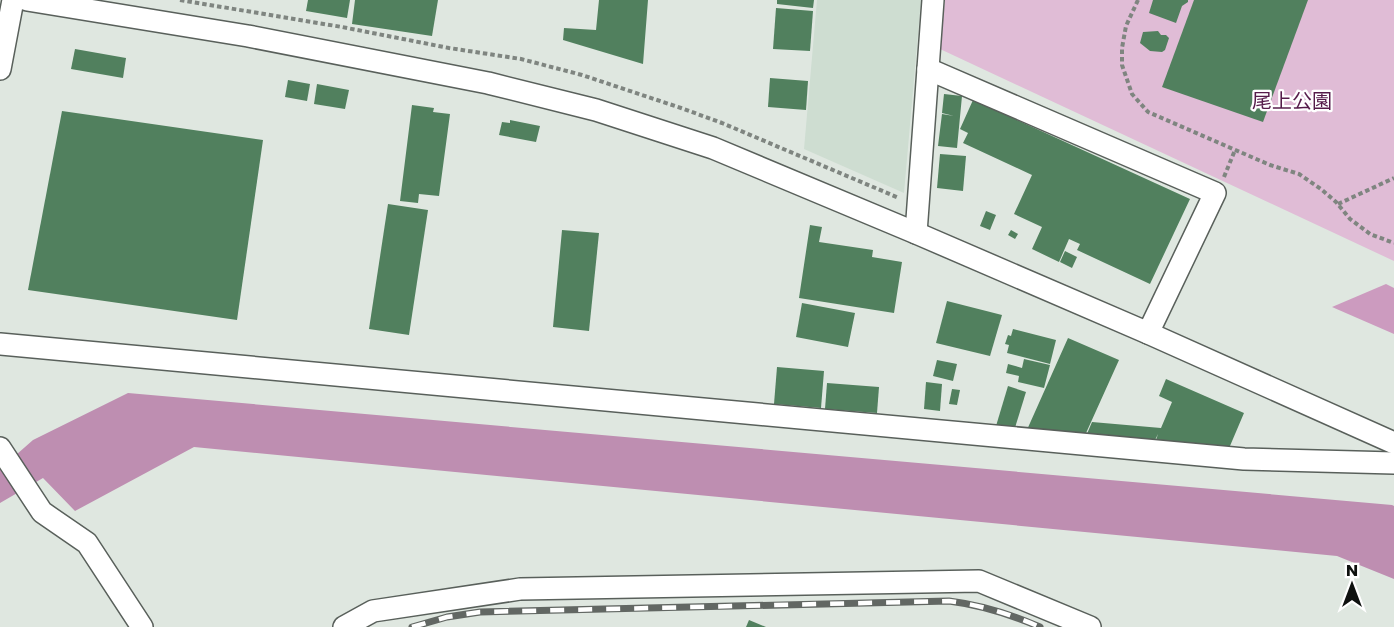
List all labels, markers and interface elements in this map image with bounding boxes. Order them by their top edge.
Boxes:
park label: 尾上公園 [1252,87,1332,115]
north arrow [1322,555,1382,615]
text: N [1346,559,1358,582]

